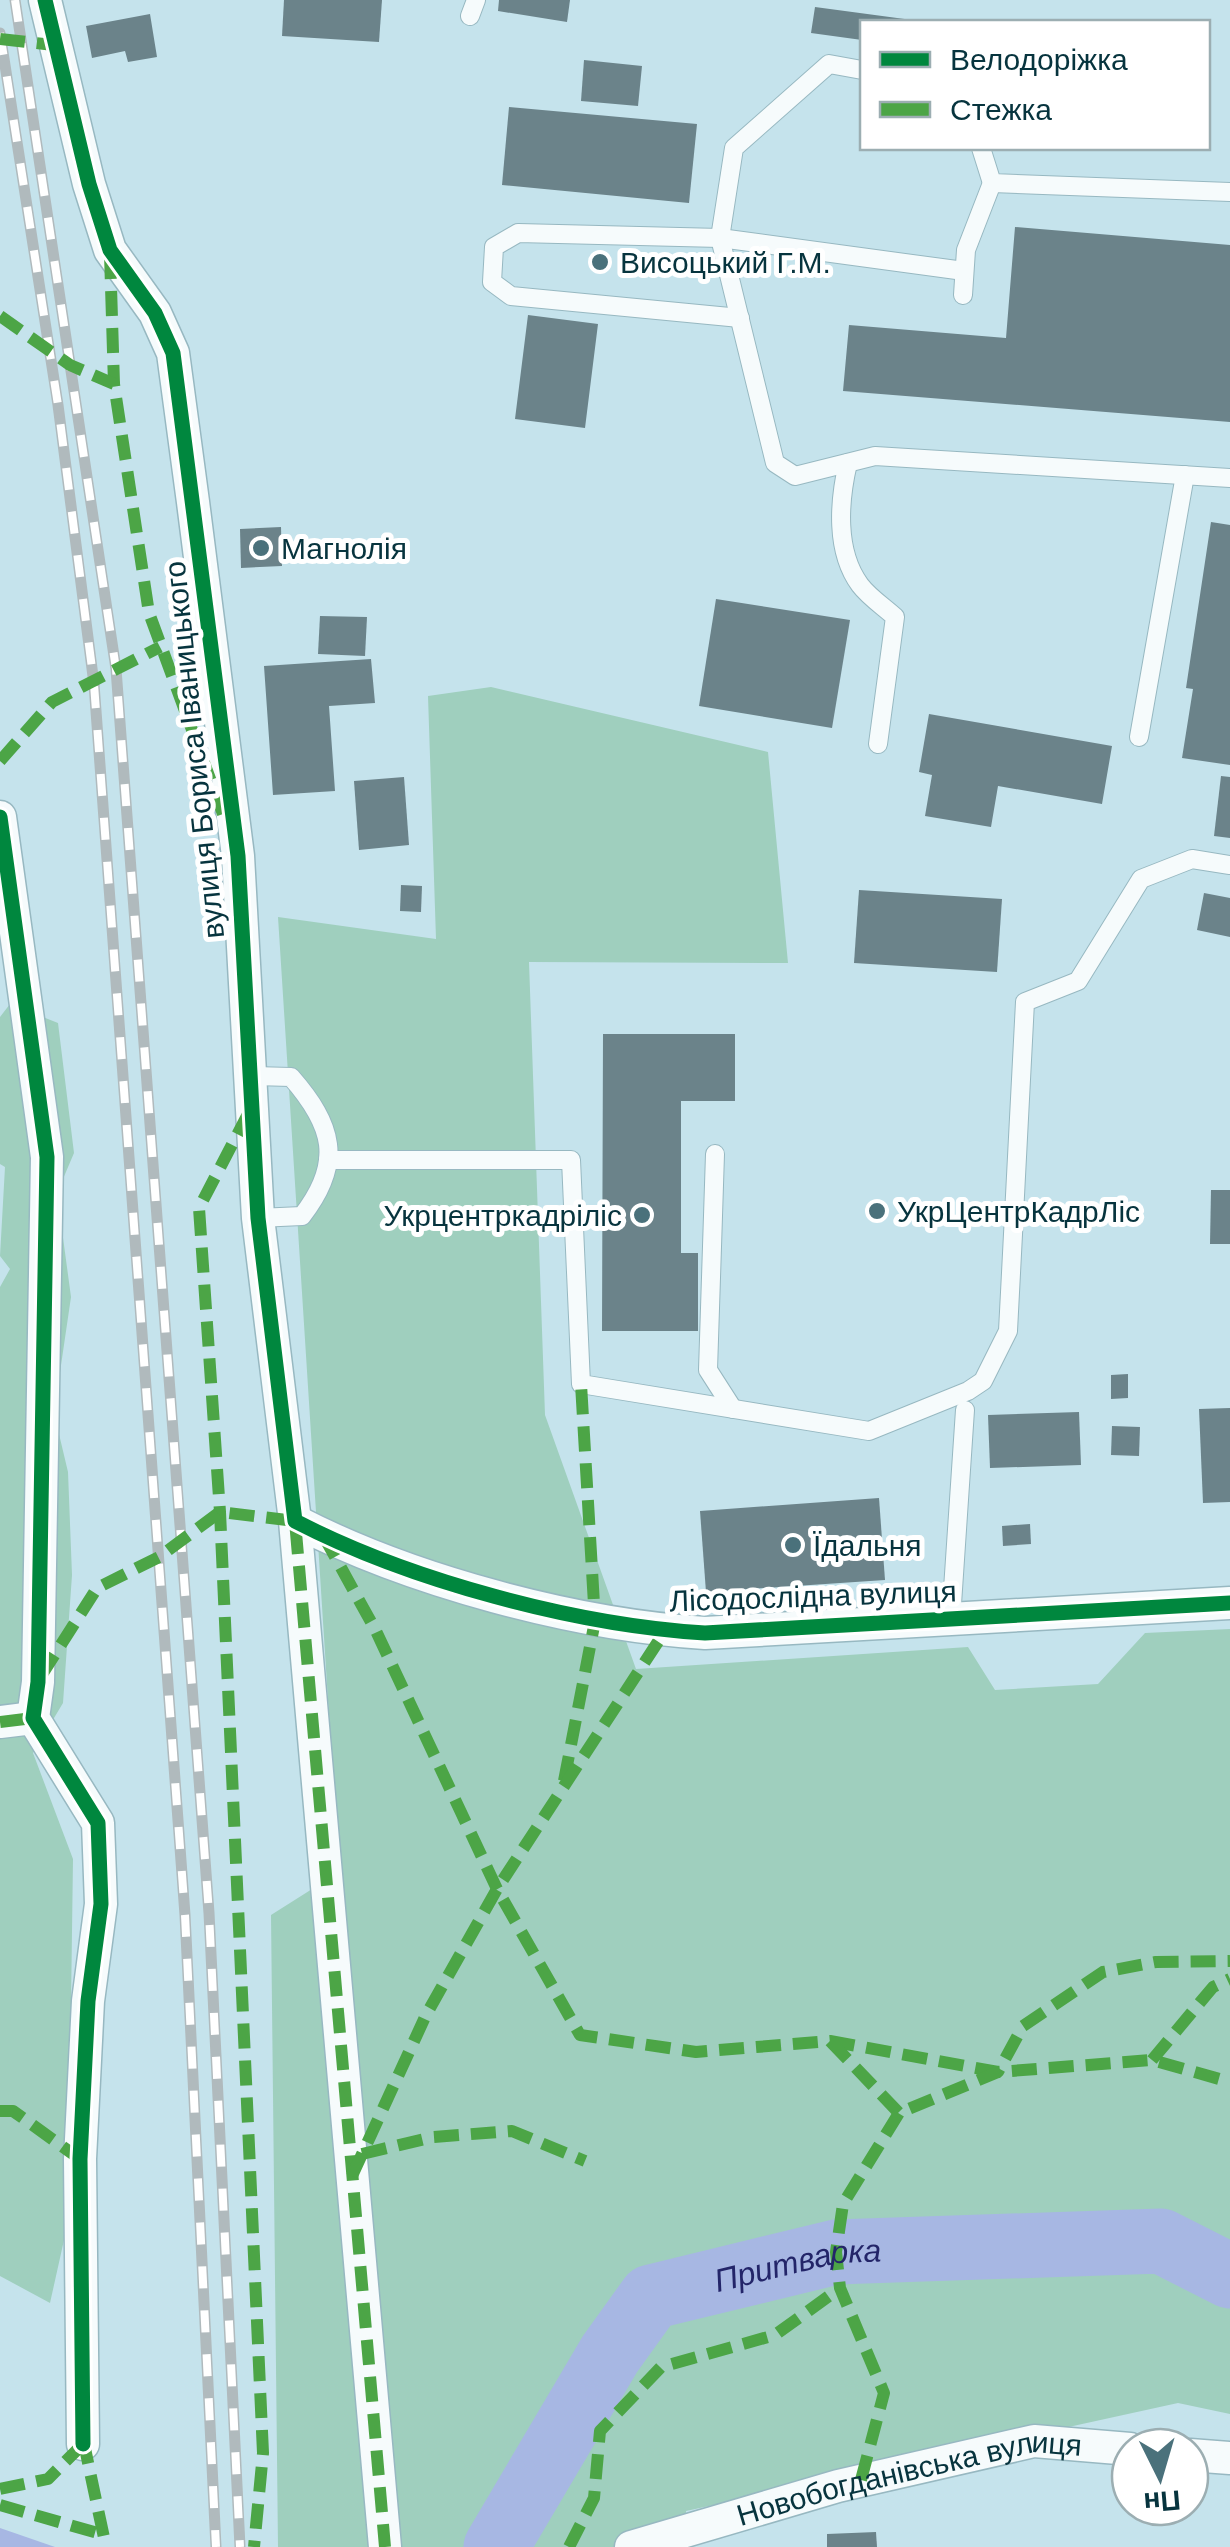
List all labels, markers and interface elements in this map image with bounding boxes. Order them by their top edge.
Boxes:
legend [860,20,1210,150]
text: Велодоріжка [950,43,1128,76]
text: Стежка [950,93,1052,126]
place label: Висоцький Г.М. [620,246,831,279]
marker: Висоцький Г.М. [589,251,611,273]
place label: Магнолія [281,532,407,565]
marker: Магнолія [250,537,272,559]
street label: вулиця Бориса Іваницького [158,560,230,940]
place label: УкрЦентрКадрЛіс [897,1195,1140,1228]
place label: Укрцентркадріліс [383,1199,622,1232]
marker: УкрЦентрКадрЛіс [866,1200,888,1222]
marker: Укрцентркадріліс [631,1204,653,1226]
place label: Їдальня [813,1529,921,1562]
marker: Їдальня [782,1534,804,1556]
street label: Лісодослідна вулиця [669,1574,957,1618]
water label: Притварка [711,2232,882,2299]
street label: Новобогданівська вулиця [733,2424,1083,2531]
north arrow [1110,2427,1210,2527]
text: Пн [1142,2484,1182,2518]

